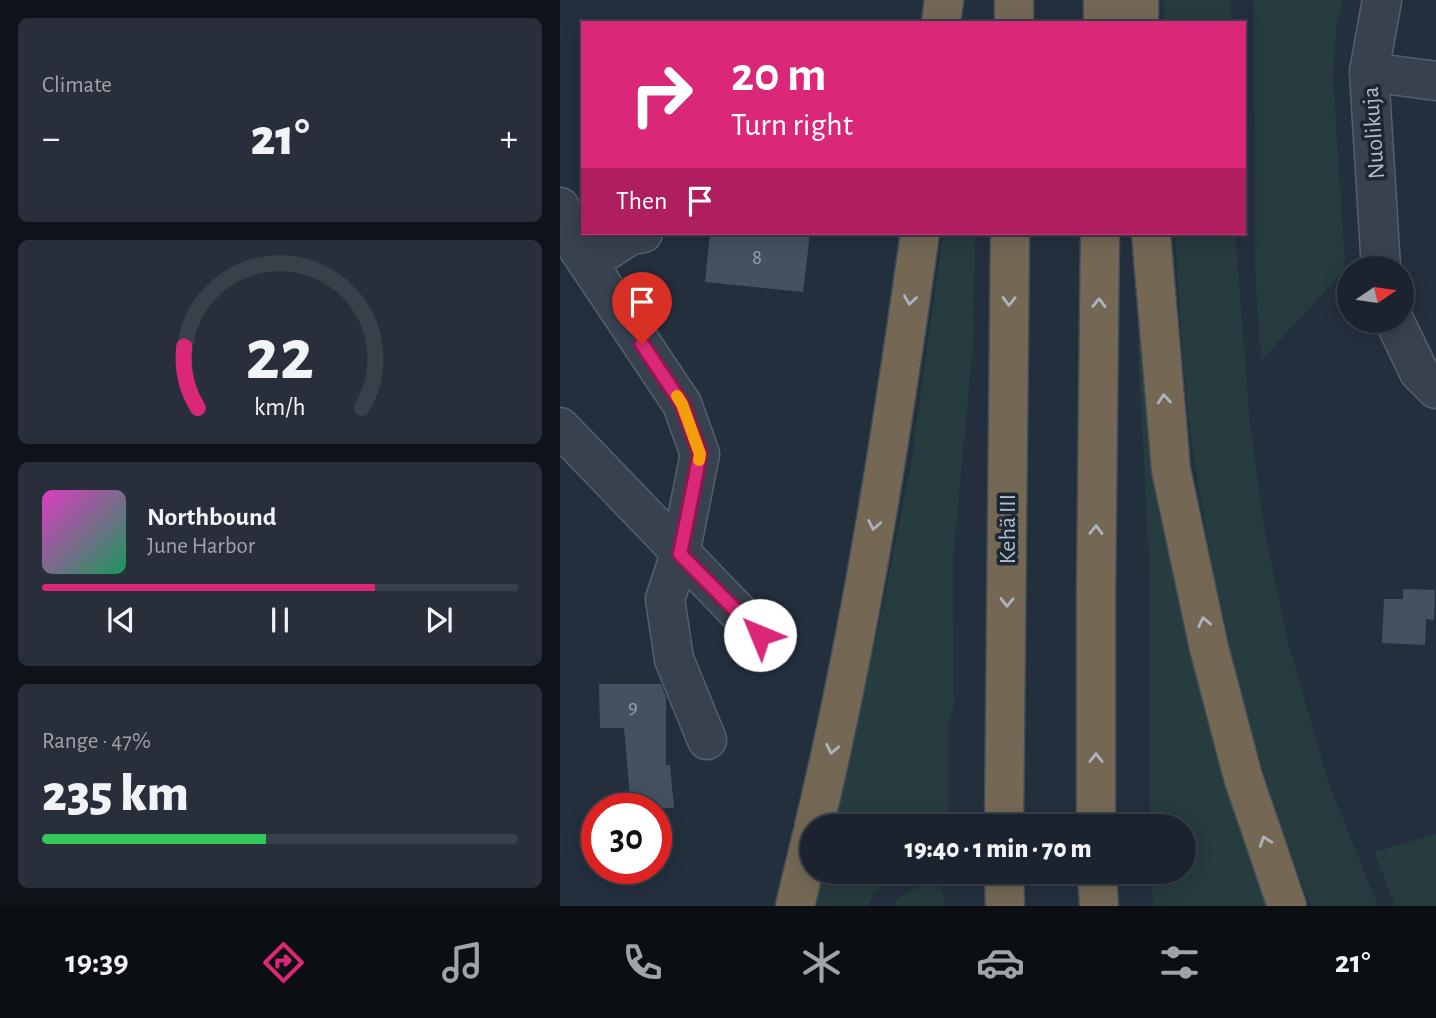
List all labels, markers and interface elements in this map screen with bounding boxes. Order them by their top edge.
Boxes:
icon: right [616,49,707,140]
text: 20 m [731,51,827,100]
text: Climate [42,74,112,97]
street label: Nuolikuja [1359,86,1389,180]
text: Turn right [731,109,853,141]
text: 21° [250,112,310,164]
text: − [42,120,60,158]
text: + [500,120,518,158]
icon: arrive [681,182,719,220]
text: Then [616,188,667,214]
house number: 8 [752,247,762,268]
north arrow [1337,256,1414,332]
map controls [1337,256,1414,333]
pin [612,272,672,344]
icon: arrive [623,283,661,321]
one-way arrow [903,294,918,306]
one-way arrow [1001,296,1016,307]
one-way arrow [1091,297,1107,308]
text: 22 [246,320,314,393]
one-way arrow [1157,393,1172,405]
text: km/h [254,395,306,420]
street label: Kehä III [996,494,1020,564]
text: Northbound [147,504,276,530]
one-way arrow [867,519,882,531]
one-way arrow [1088,525,1104,535]
text: June Harbor [147,535,255,558]
one-way arrow [999,597,1015,608]
position arrow [723,598,797,672]
icon: previous [102,601,140,639]
icon: pause [261,601,299,639]
icon: next [420,601,458,639]
one-way arrow [1197,616,1212,628]
house number: 9 [628,696,638,717]
text: Range · 47% [42,730,151,753]
one-way arrow [826,743,841,755]
one-way arrow [1088,752,1104,763]
text: 235 km [42,768,189,820]
speed limit sign: 30 [581,793,672,884]
text: 19:40 · 1 min · 70 m [904,836,1092,862]
one-way arrow [1259,836,1273,848]
icon: directions [259,938,308,987]
icon: music [438,938,487,987]
icon: phone [618,938,667,987]
icon: climate [797,938,846,987]
icon: car [976,938,1025,987]
icon: filters [1155,938,1204,987]
text: 19:39 [65,946,129,978]
text: 21° [1335,946,1371,978]

